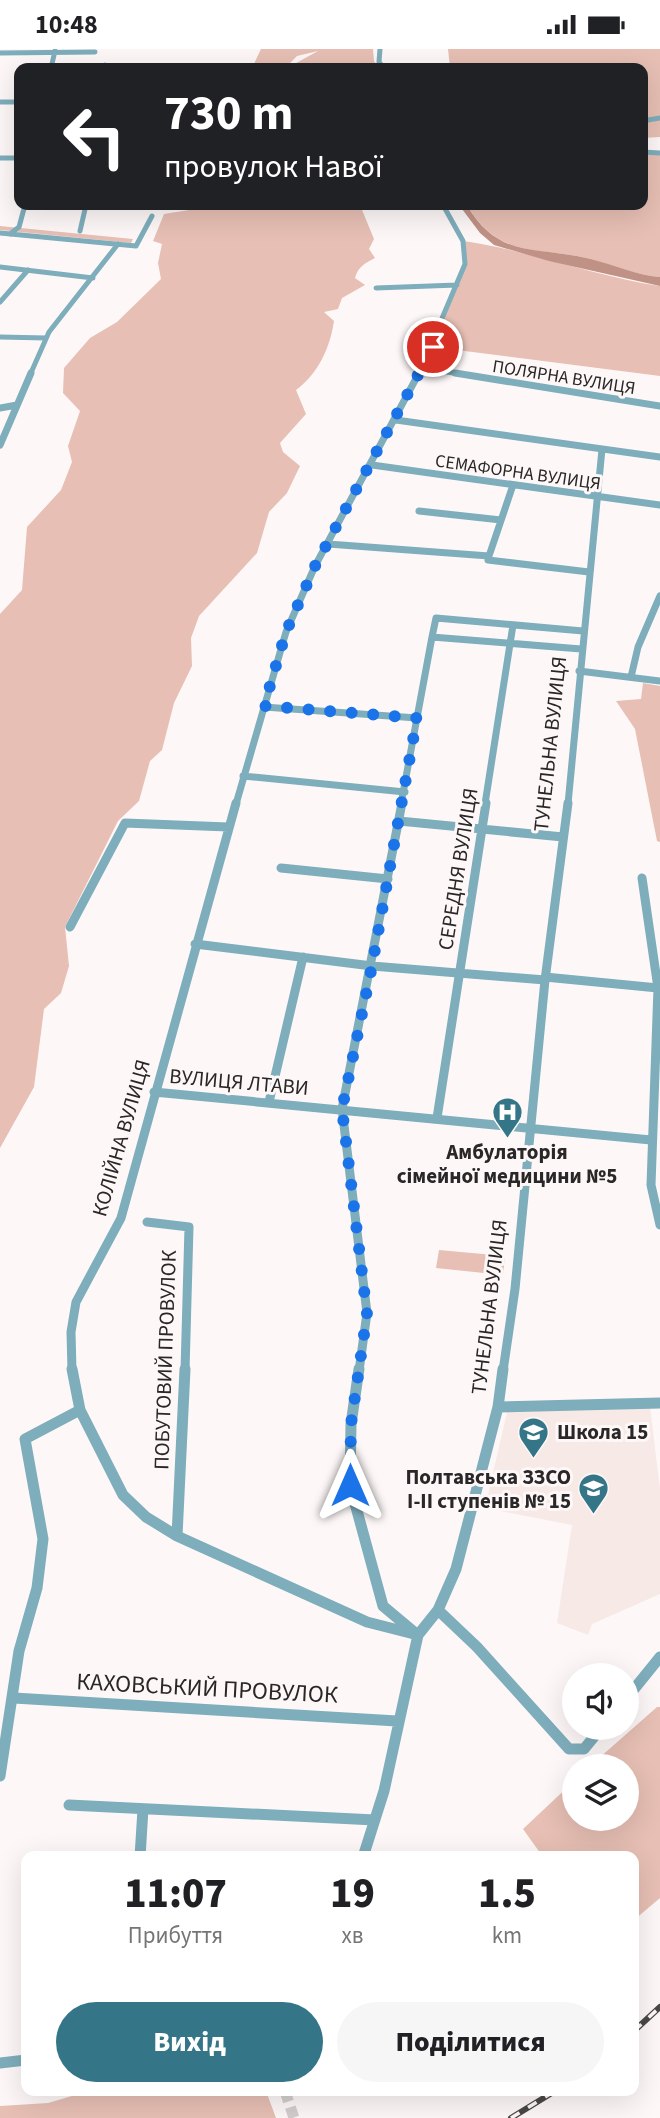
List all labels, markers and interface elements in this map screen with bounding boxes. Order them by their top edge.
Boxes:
text: 10:48 [35,6,98,43]
text: 730 m [164,79,293,149]
icon: left [49,91,140,182]
text: провулок Навої [164,144,383,190]
pin [403,317,463,377]
icon: arrive [414,328,452,366]
street label: ПОЛЯРНА ВУЛИЦЯ [491,354,637,401]
street label: СЕМАФОРНА ВУЛИЦЯ [434,449,602,496]
street label: ТУНЕЛЬНА ВУЛИЦЯ [526,655,574,833]
street label: СЕРЕДНЯ ВУЛИЦЯ [430,786,486,952]
street label: КОЛІЙНА ВУЛИЦЯ [84,1056,158,1220]
street label: ВУЛИЦЯ ЛТАВИ [168,1061,310,1103]
hospital icon: Амбулаторія сімейної медицини №5 [490,1095,524,1139]
place label: Амбулаторія сімейної медицини №5 [397,1137,617,1191]
street label: ТУНЕЛЬНА ВУЛИЦЯ [463,1218,515,1396]
street label: ПОБУТОВИЙ ПРОВУЛОК [146,1249,184,1470]
school or university icon: Школа 15 [517,1415,551,1459]
place label: Школа 15 [557,1417,648,1447]
position arrow [313,1448,387,1522]
place label: Полтавська ЗЗСО І-ІІ ступенів № 15 [405,1462,571,1516]
school or university icon: Полтавська ЗЗСО І-ІІ ступенів № 15 [577,1472,611,1516]
map controls [562,1663,639,1831]
button: sound [562,1663,639,1740]
street label: КАХОВСЬКИЙ ПРОВУЛОК [75,1664,339,1713]
button: layers [562,1754,639,1831]
text: 11:07 [124,1864,227,1924]
text: 19 [330,1864,375,1924]
text: 1.5 [478,1864,536,1924]
text: Прибуття [128,1919,223,1952]
text: хв [341,1919,363,1952]
text: km [492,1919,522,1952]
button: Вихід [56,2002,323,2082]
button: Поділитися [337,2002,604,2082]

